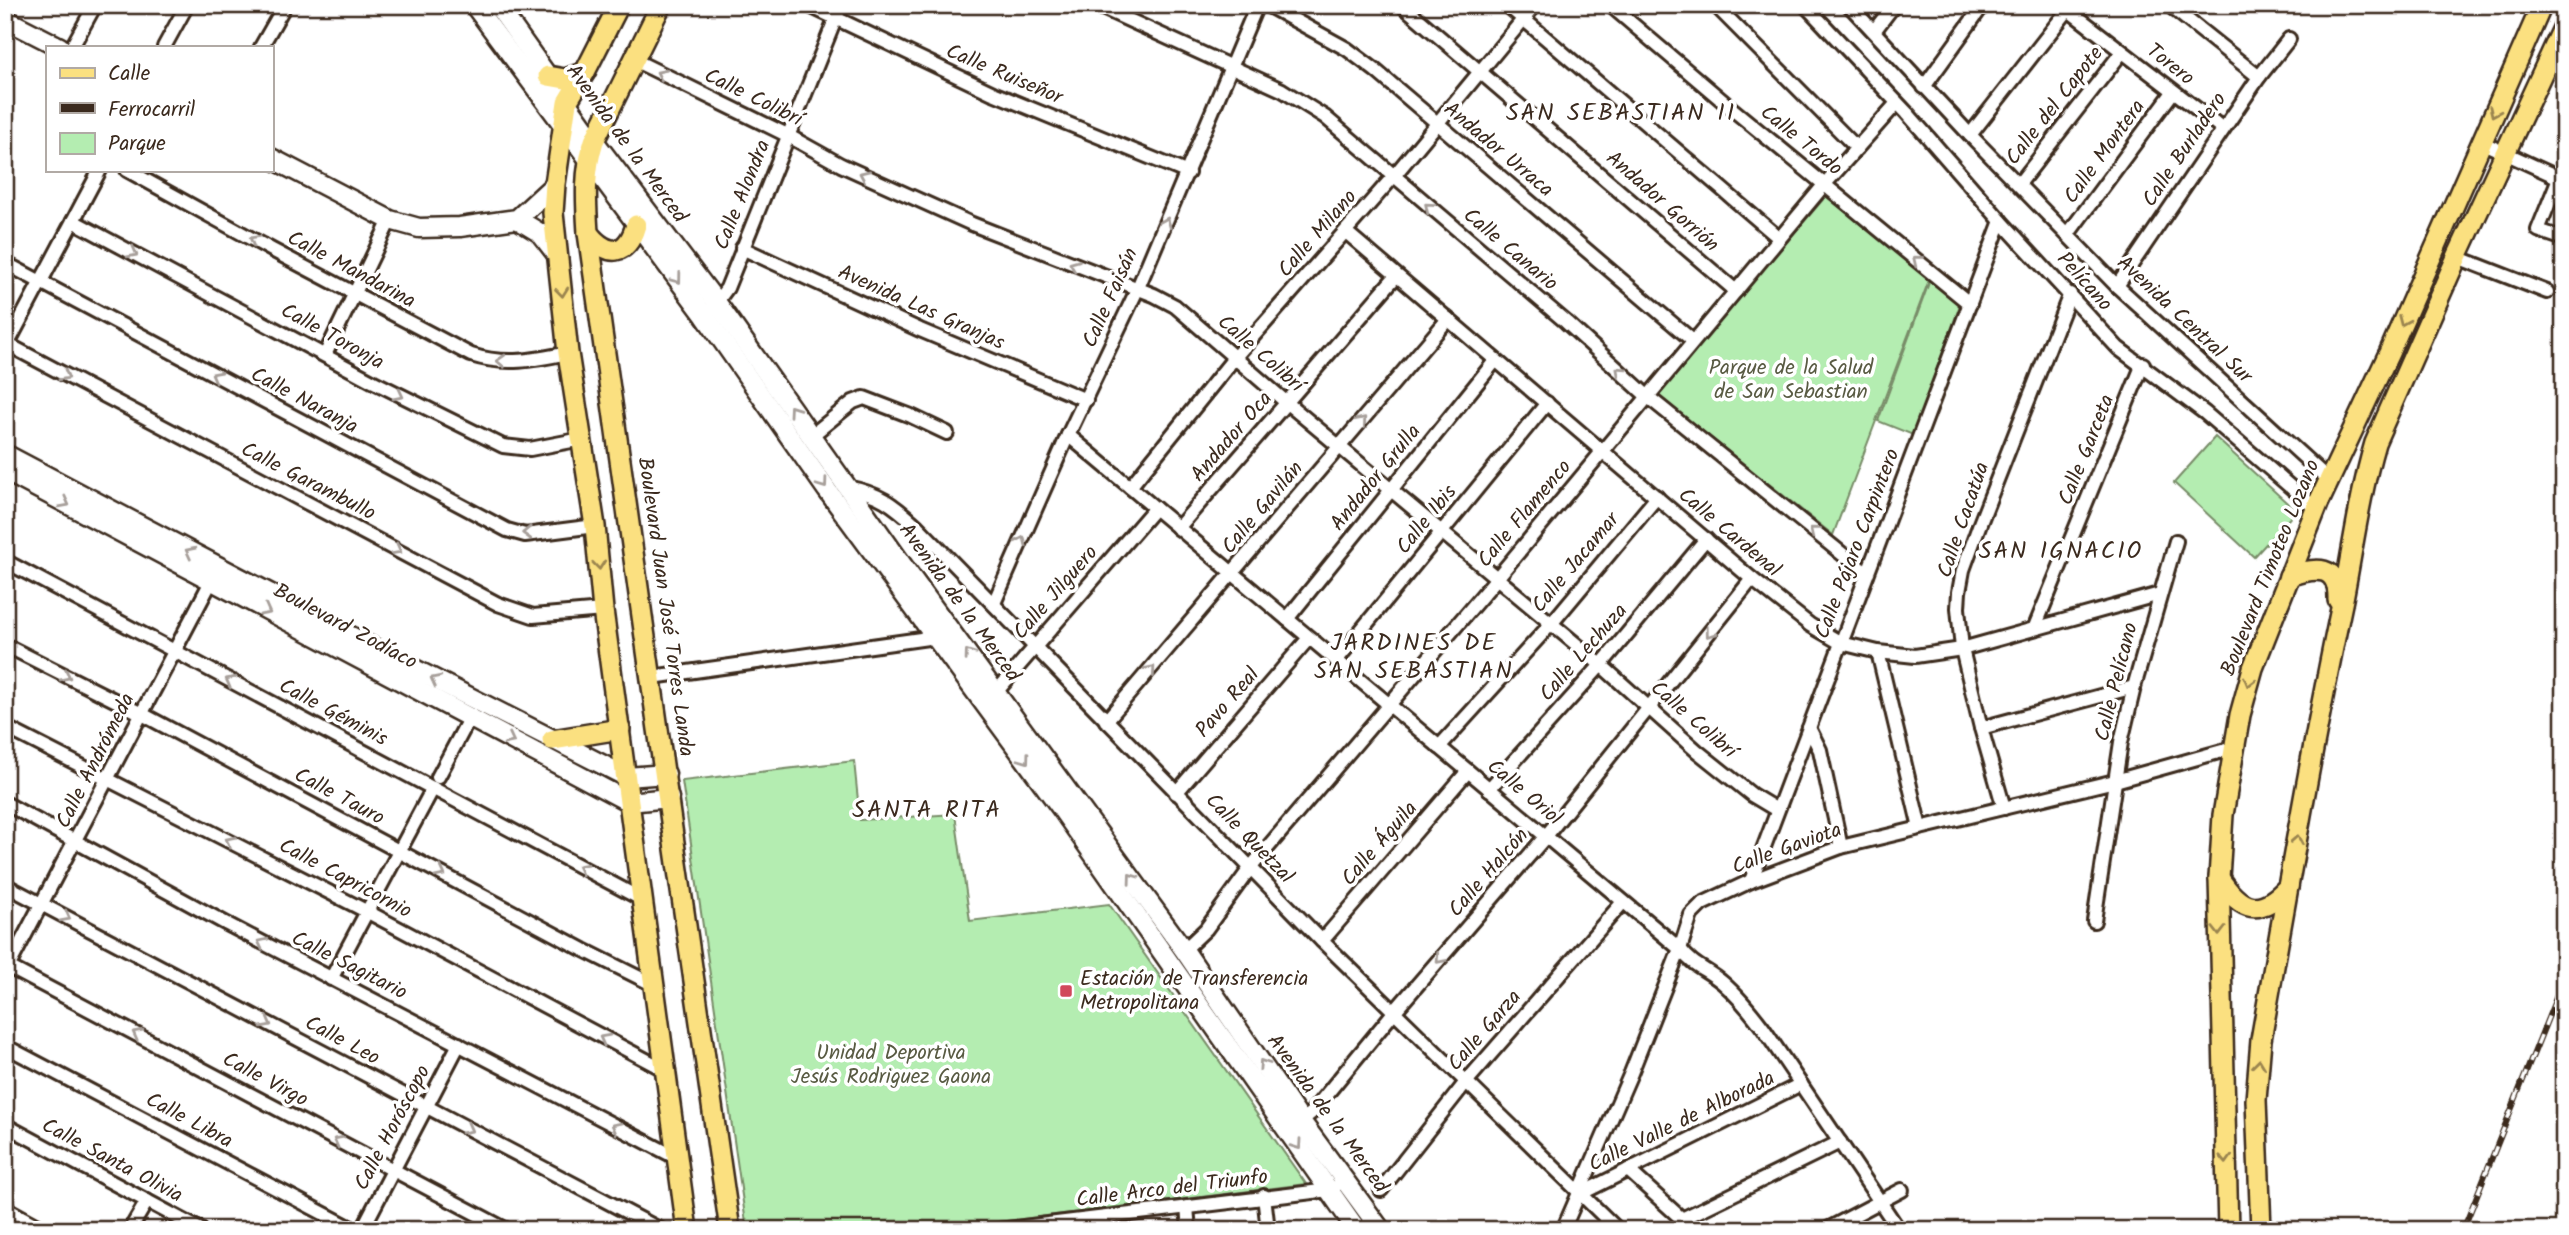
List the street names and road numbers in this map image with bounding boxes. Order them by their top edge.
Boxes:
street label: Torero [2139,35,2201,95]
street label: Calle Ruiseñor [940,36,1068,115]
street label: Calle del Capote [1998,39,2113,173]
street label: Avenida de la Merced [557,57,696,231]
street label: Calle Colibrí [698,60,810,137]
street label: Calle Burladero [2134,86,2236,214]
street label: Calle Montera [2056,93,2154,211]
street label: Andador Urraca [1436,94,1560,206]
street label: Calle Tordo [1752,97,1850,185]
street label: Calle Alondra [706,135,780,255]
street label: Andador Gorrión [1598,143,1726,261]
street label: Calle Milano [1270,182,1366,286]
street label: Calle Canario [1455,200,1565,300]
street label: Calle Mandarina [281,222,421,318]
street label: Calle Faisán [1074,243,1148,353]
street label: Pelícano [2048,245,2120,319]
street label: Avenida Central Sur [2108,248,2260,393]
street label: Avenida Las Granjas [832,256,1010,360]
street label: Calle Toronja [274,295,390,379]
street label: Calle Colibrí [1209,307,1313,403]
street label: Calle Naranja [244,359,364,443]
street label: Andador Oca [1183,384,1281,490]
street label: Calle Garceta [2050,390,2124,510]
street label: Andador Grulla [1322,417,1430,539]
street label: Calle Garambullo [235,434,381,530]
street label: Calle Pájaro Carpintero [1806,444,1910,644]
street label: Calle Flamenco [1470,453,1580,575]
street label: Calle Gavilán [1214,454,1312,562]
street label: Boulevard Juan José Torres Landa [628,455,702,759]
street label: Boulevard Timoteo Lozano [2212,455,2330,681]
street label: Calle Cacatúa [1929,458,1999,582]
street label: Calle Ibis [1388,478,1466,562]
street label: Calle Cardenal [1670,480,1788,586]
street label: Calle Jacamar [1524,504,1629,621]
street label: Avenida de la Merced [890,516,1029,690]
street label: Calle Jilguero [1005,538,1107,648]
street label: Boulevard Zodíaco [267,575,423,679]
street label: Calle Lechuza [1532,596,1636,710]
street label: Calle Pelícano [2086,619,2148,745]
street label: Pavo Real [1188,660,1268,746]
street label: Calle Géminis [273,670,394,756]
street label: Calle Colibrí [1642,673,1746,769]
street label: Calle Andrómeda [48,688,144,834]
street label: Calle Oriol [1479,751,1569,835]
street label: Calle Tauro [288,759,390,835]
street label: Calle Quetzal [1197,786,1301,892]
street label: Calle Águila [1334,794,1426,894]
street label: Calle Gaviota [1728,814,1846,884]
street label: Calle Halcón [1441,821,1537,925]
street label: Calle Capricornio [273,830,417,928]
street label: Calle Sagitario [285,923,413,1009]
street label: Calle Garza [1440,983,1530,1079]
street label: Calle Leo [298,1007,386,1075]
street label: Avenida de la Merced [1258,1027,1397,1201]
street label: Calle Virgo [216,1044,314,1116]
street label: Calle Horóscopo [346,1059,440,1197]
street label: Calle Valle de Alborada [1583,1063,1781,1181]
street label: Calle Libra [139,1084,239,1158]
street label: Calle Santa Olivia [35,1110,189,1212]
street label: Calle Arco del Triunfo [1074,1161,1270,1217]

